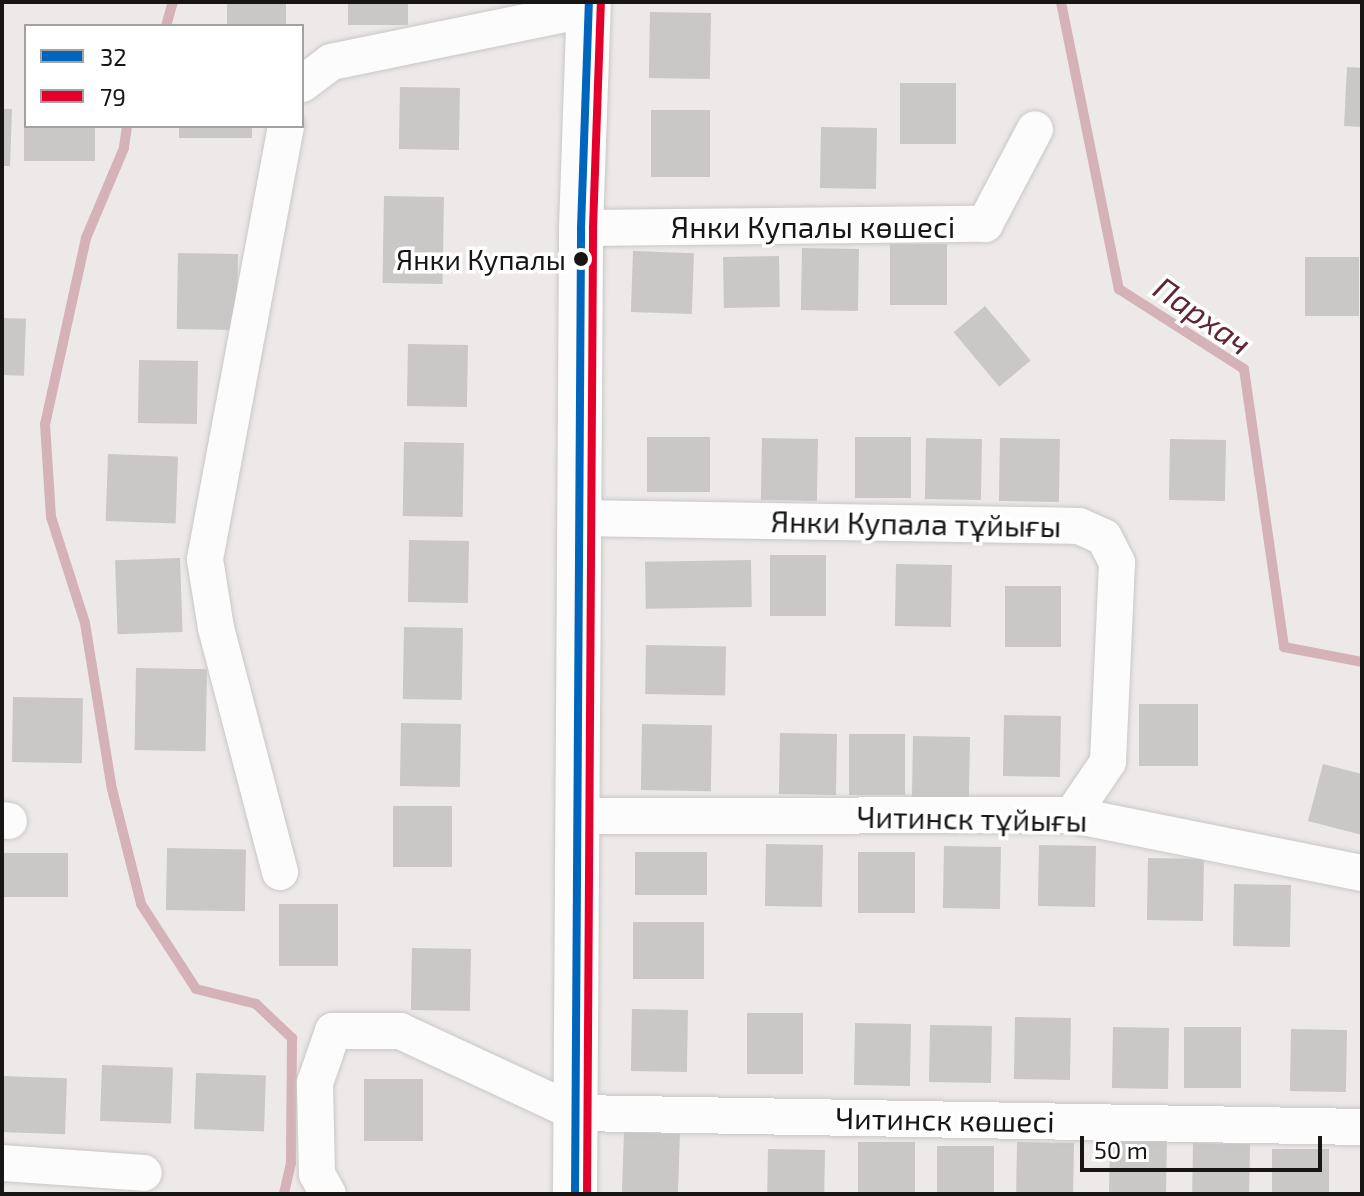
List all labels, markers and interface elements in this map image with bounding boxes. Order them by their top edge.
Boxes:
legend [24,24,304,128]
text: 32 [100,42,127,71]
text: 79 [100,82,126,111]
street label: Янки Купалы көшесі [671,208,955,244]
place label: Янки Купалы [396,242,566,276]
marker: Янки Купалы [573,251,589,267]
water label: Пархач [1147,268,1259,362]
street label: Янки Купала тұйығы [770,502,1062,544]
street label: Читинск тұйығы [856,798,1088,838]
street label: Читинск көшесі [835,1099,1055,1139]
scale bar [1084,1120,1326,1170]
text: 50 m [1094,1135,1148,1164]

